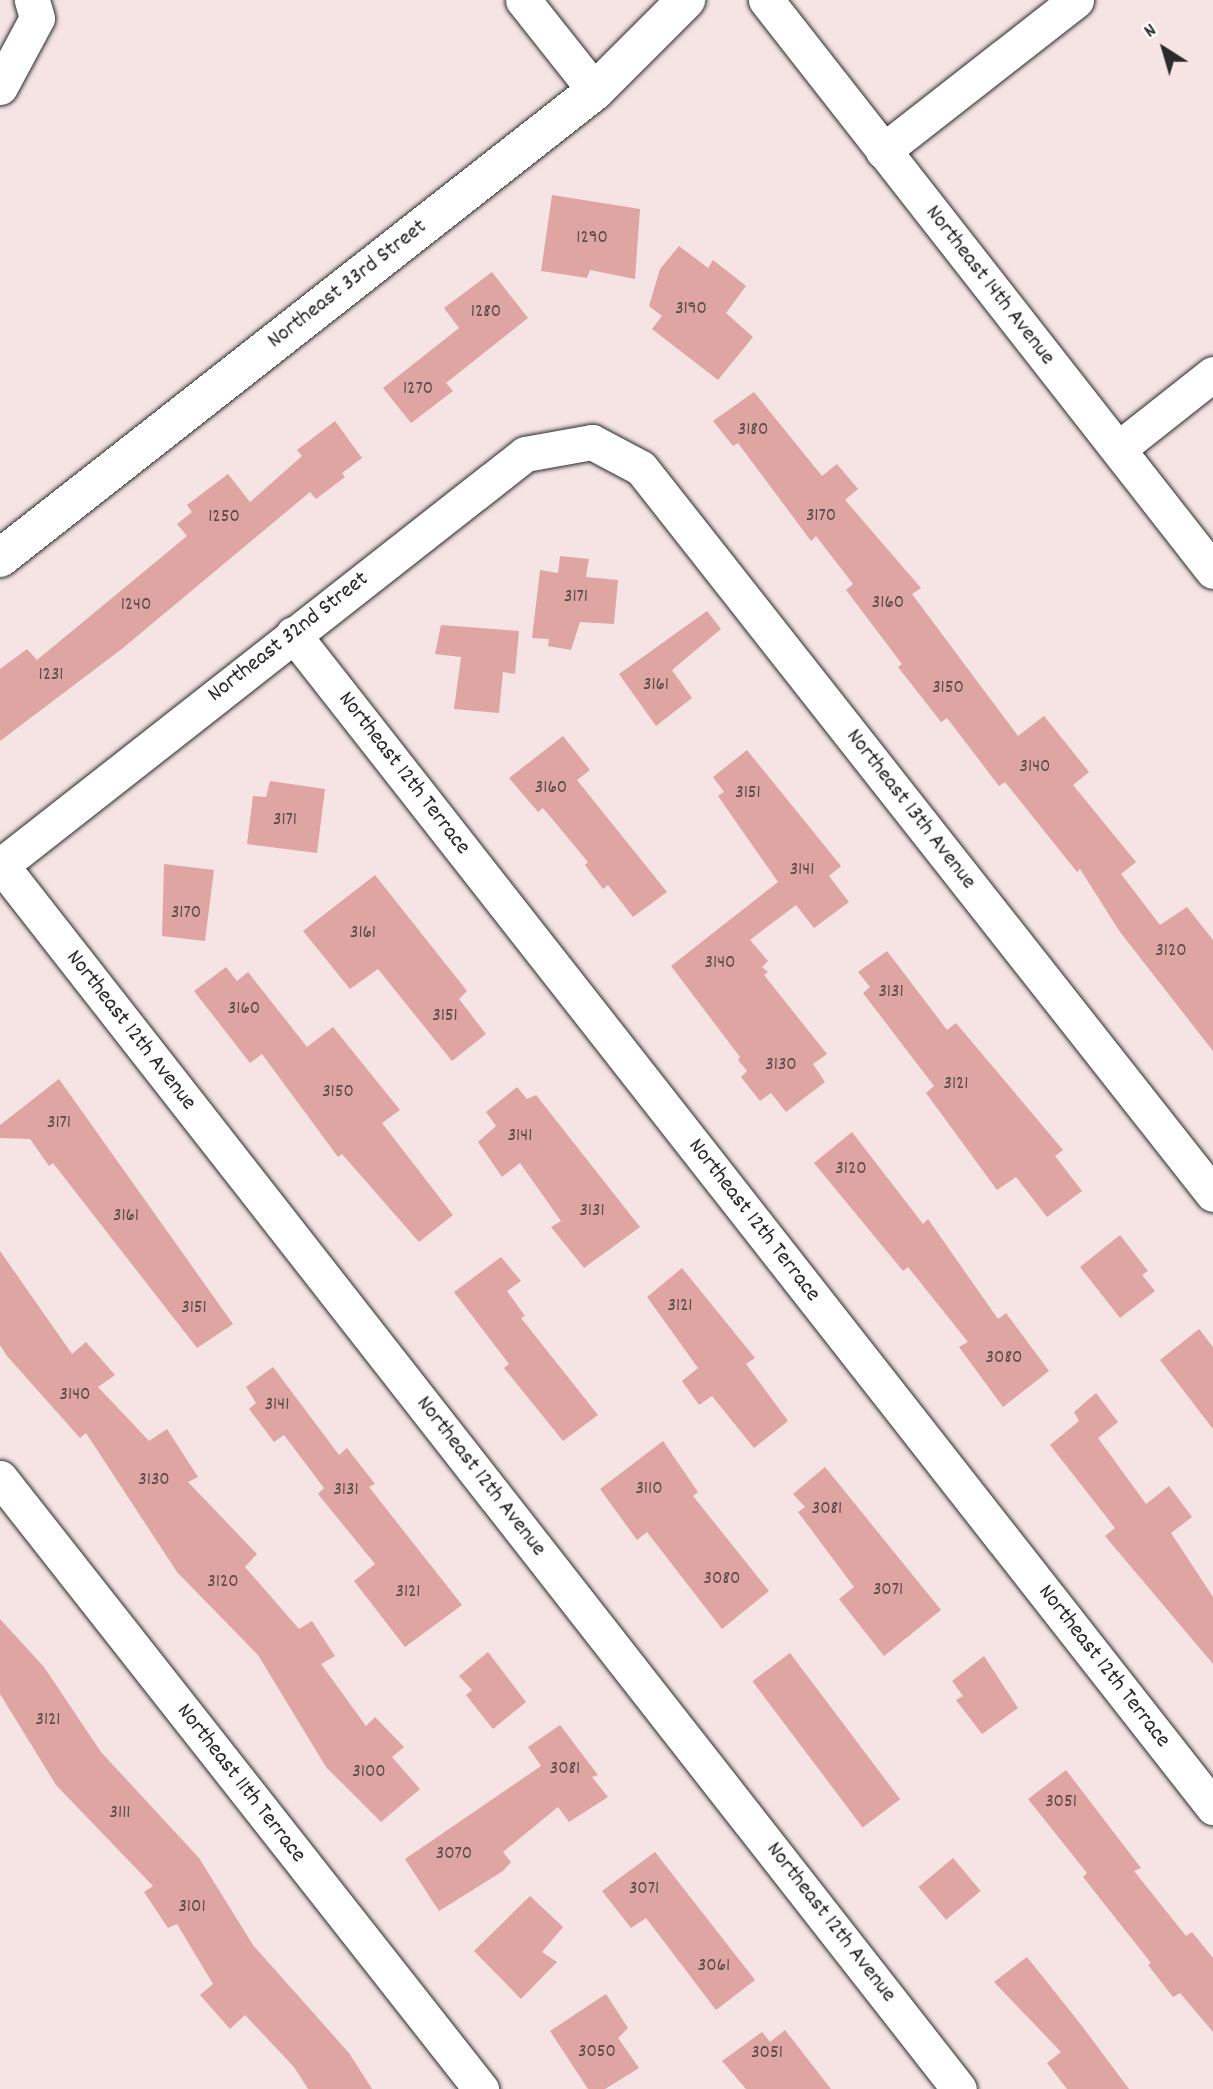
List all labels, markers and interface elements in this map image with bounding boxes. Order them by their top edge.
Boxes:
north arrow [1129,14,1199,84]
text: N [1139,18,1163,45]
street label: Northeast 14th Avenue [918,201,1060,371]
street label: Northeast 33rd Street [263,214,433,356]
house number: 1290 [576,228,608,250]
house number: 3190 [675,299,707,321]
house number: 1280 [471,302,501,324]
house number: 1270 [403,379,433,401]
house number: 3180 [738,420,768,442]
house number: 3170 [806,506,836,528]
house number: 1250 [208,507,240,529]
street label: Northeast 32nd Street [203,567,375,709]
house number: 3171 [564,587,588,609]
house number: 3160 [872,593,904,615]
house number: 1240 [121,595,151,617]
house number: 1231 [38,665,64,687]
house number: 3161 [643,675,669,697]
house number: 3150 [932,678,964,700]
street label: Northeast 12th Terrace [331,687,475,861]
street label: Northeast 13th Avenue [839,724,981,896]
house number: 3140 [1020,757,1050,779]
house number: 3160 [535,778,567,800]
house number: 3151 [735,783,761,805]
house number: 3171 [273,810,297,832]
house number: 3141 [790,860,814,882]
house number: 3170 [171,903,201,925]
house number: 3161 [350,923,376,945]
house number: 3120 [1155,941,1187,963]
street label: Northeast 12th Avenue [59,945,201,1117]
house number: 3140 [705,953,735,975]
house number: 3131 [878,982,904,1004]
house number: 3160 [228,999,260,1021]
house number: 3151 [432,1006,458,1028]
house number: 3130 [765,1055,797,1077]
house number: 3121 [943,1074,969,1096]
house number: 3150 [322,1082,354,1104]
house number: 3171 [47,1113,71,1135]
house number: 3141 [508,1126,532,1148]
street label: Northeast 12th Terrace [681,1134,825,1308]
house number: 3120 [835,1159,867,1181]
house number: 3131 [579,1201,605,1223]
house number: 3161 [113,1206,139,1228]
house number: 3121 [667,1296,693,1318]
house number: 3151 [181,1298,207,1320]
house number: 3080 [986,1348,1022,1370]
house number: 3140 [60,1385,90,1407]
street label: Northeast 12th Avenue [409,1391,551,1563]
house number: 3141 [265,1395,289,1417]
house number: 3130 [138,1470,170,1492]
house number: 3110 [635,1479,663,1501]
house number: 3131 [333,1480,359,1502]
house number: 3081 [812,1499,842,1521]
house number: 3080 [704,1569,740,1591]
house number: 3120 [207,1572,239,1594]
house number: 3071 [873,1580,903,1602]
street label: Northeast 12th Terrace [1031,1580,1175,1754]
house number: 3121 [395,1582,421,1604]
street label: Northeast 11th Terrace [169,1699,311,1869]
house number: 3121 [35,1710,61,1732]
house number: 3081 [550,1759,580,1781]
house number: 3100 [352,1762,386,1784]
house number: 3051 [1045,1792,1077,1814]
house number: 3111 [110,1803,130,1825]
street label: Northeast 12th Avenue [759,1837,901,2009]
house number: 3070 [436,1844,472,1866]
house number: 3071 [629,1879,659,1901]
house number: 3101 [178,1897,206,1919]
house number: 3061 [698,1956,730,1978]
house number: 3050 [578,2042,616,2064]
house number: 3051 [751,2043,783,2065]

